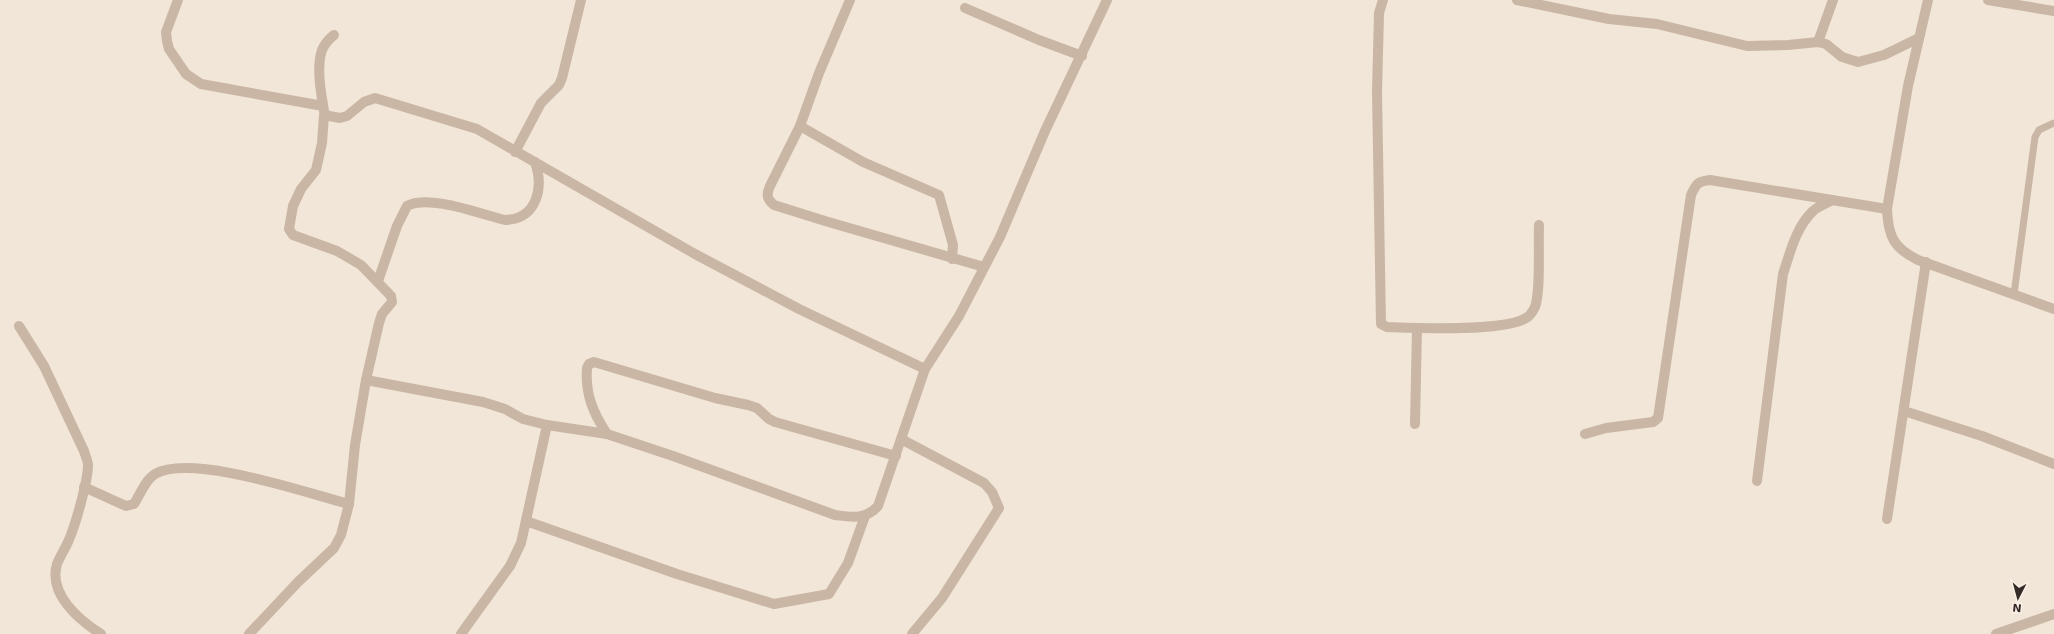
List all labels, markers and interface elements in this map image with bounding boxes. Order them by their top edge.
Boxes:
north arrow [1998,578,2038,618]
text: N [2012,601,2022,614]

